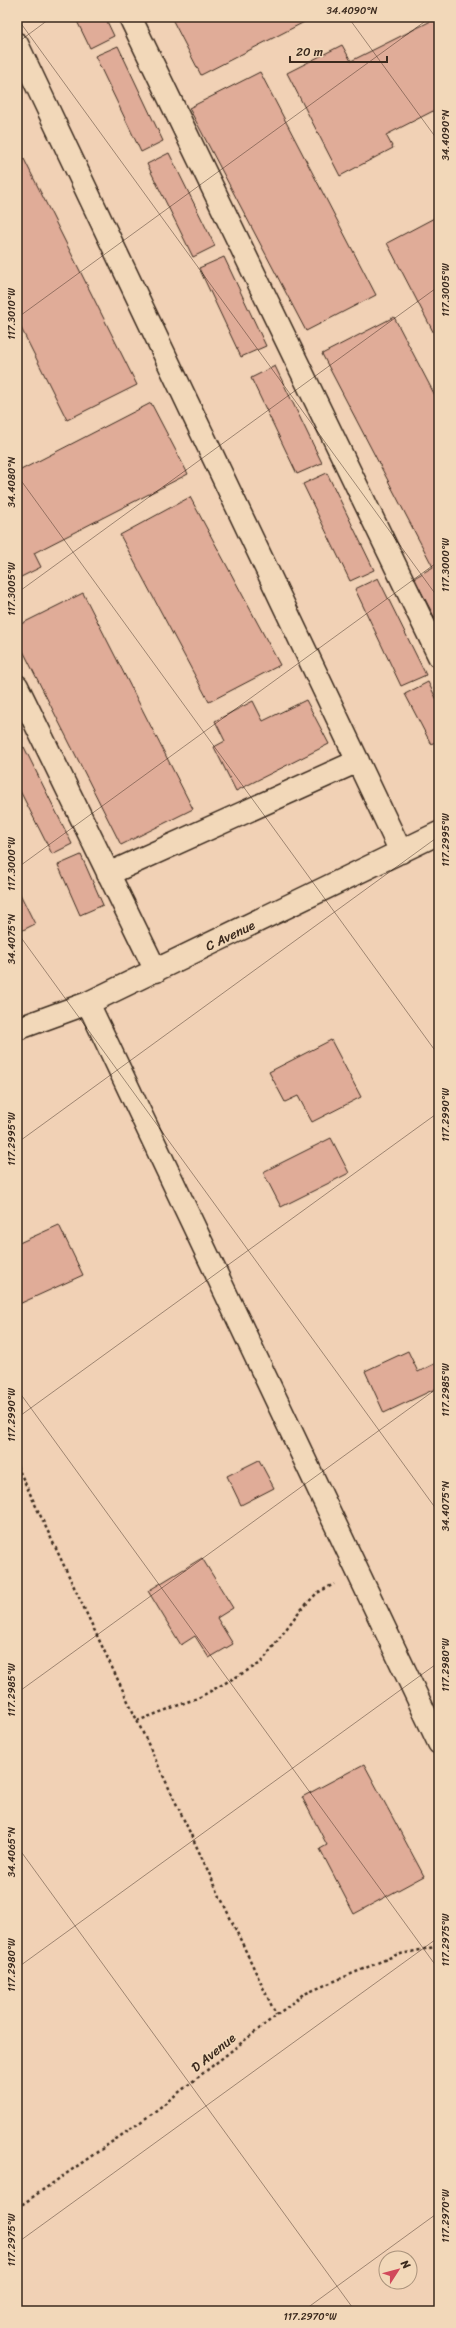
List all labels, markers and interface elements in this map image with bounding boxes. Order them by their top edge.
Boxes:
text: 34.4090°N [327,2,378,20]
scale bar [290,38,387,64]
text: 20 m [296,41,323,63]
text: 34.4090°N [437,109,455,161]
text: 117.3005°W [437,263,455,317]
text: 117.3010°W [3,288,21,340]
text: 34.4080°N [3,456,21,507]
text: 117.3000°W [437,538,455,592]
text: 117.3005°W [3,562,21,616]
text: 117.2995°W [437,813,455,867]
text: 117.3000°W [3,837,21,891]
street label: C Avenue [201,913,259,957]
text: 34.4075°N [3,914,21,964]
text: 117.2990°W [437,1088,455,1142]
text: 117.2995°W [3,1112,21,1166]
text: 117.2985°W [437,1363,455,1417]
text: 117.2990°W [3,1388,21,1442]
text: 34.4075°N [437,1481,455,1531]
text: 117.2980°W [437,1638,455,1692]
text: 117.2985°W [3,1663,21,1717]
text: 34.4065°N [3,1827,21,1877]
text: 117.2975°W [437,1913,455,1967]
text: 117.2980°W [3,1938,21,1992]
street label: D Avenue [186,2027,241,2078]
text: 117.2970°W [437,2189,455,2243]
text: 117.2975°W [3,2213,21,2267]
north arrow [378,2250,418,2290]
text: N [395,2255,416,2273]
text: 117.2970°W [283,2308,337,2326]

